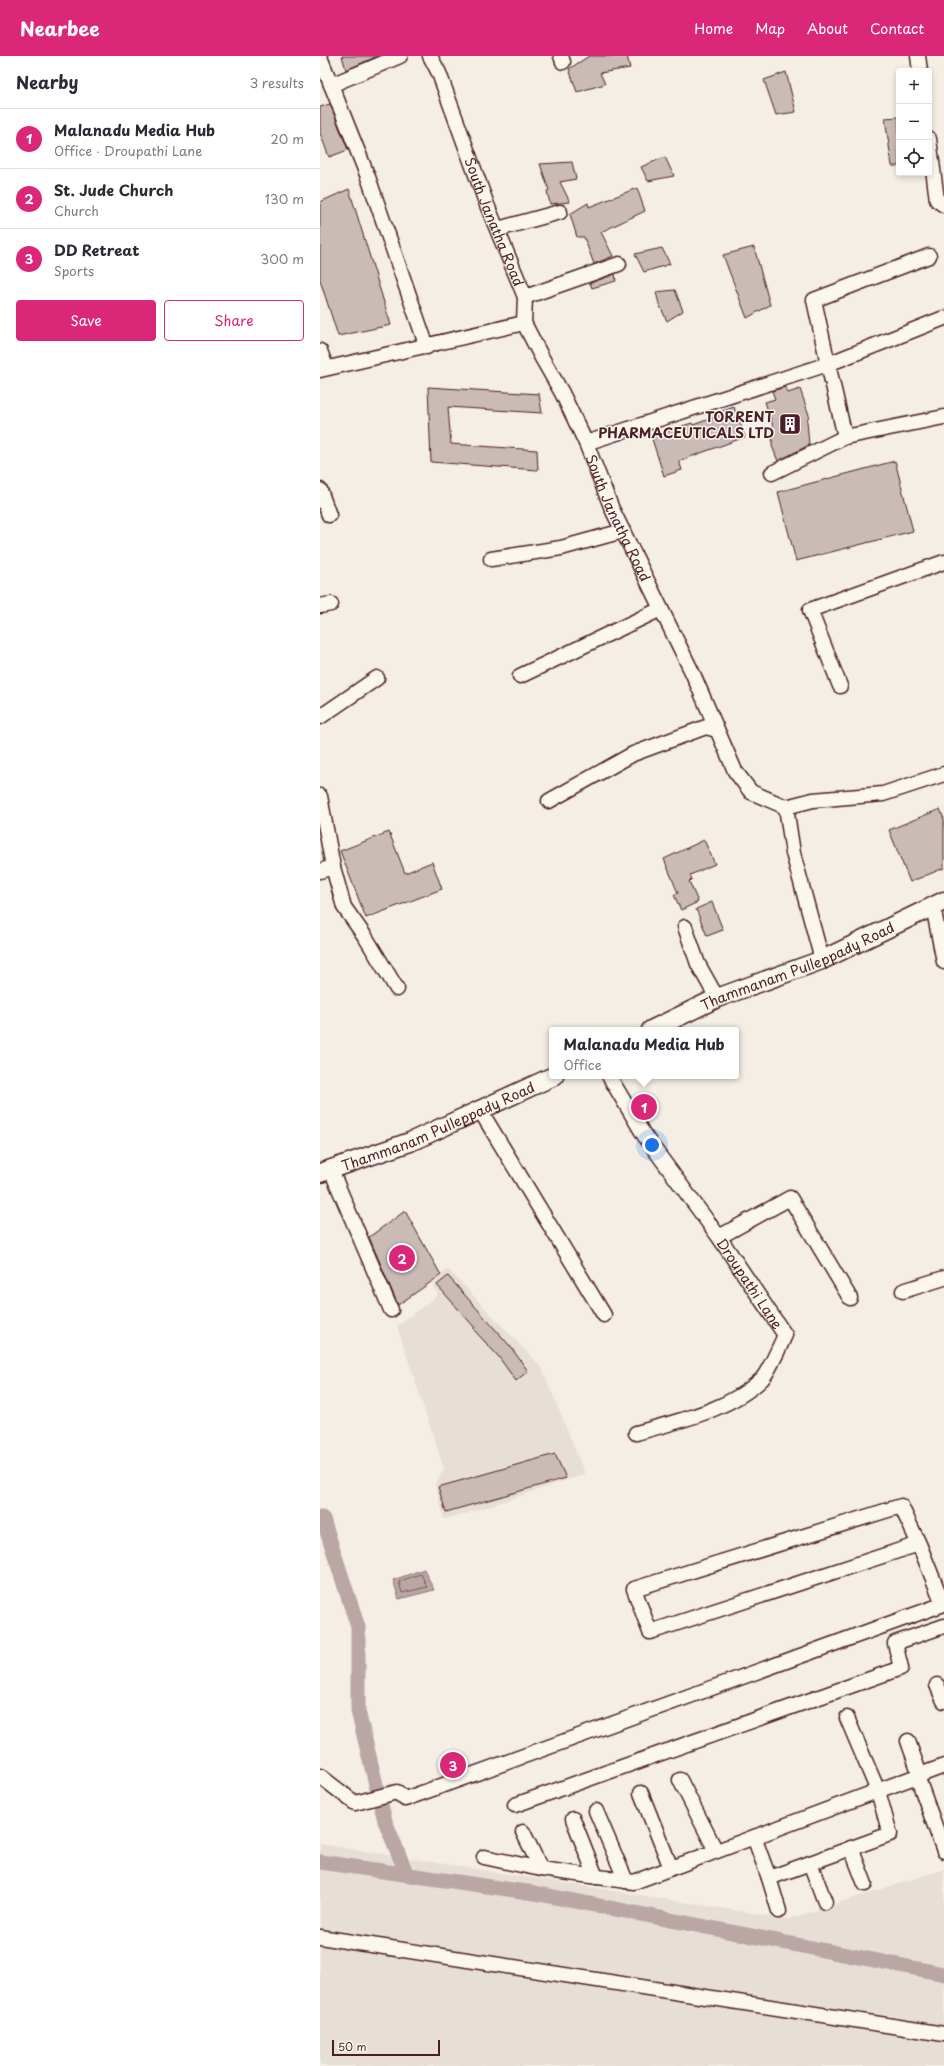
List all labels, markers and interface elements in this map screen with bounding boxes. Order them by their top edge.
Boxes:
text: Nearbee [20,14,100,42]
text: Home [694,18,733,39]
text: Map [755,18,785,39]
text: About [807,18,848,39]
text: Contact [870,18,924,39]
map controls [896,68,932,176]
button: + [896,68,932,104]
text: Nearby [16,69,78,95]
text: 3 results [250,73,304,92]
button: − [896,104,932,140]
text: Malanadu Media Hub [54,118,215,141]
text: 1 [26,129,32,148]
text: 20 m [270,129,304,148]
button: locate [896,140,932,176]
text: Office · Droupathi Lane [54,141,202,160]
street label: South Janatha Road [460,154,530,289]
text: St. Jude Church [54,178,173,201]
text: 2 [24,189,34,208]
text: 130 m [265,189,304,208]
text: Church [54,201,99,220]
text: DD Retreat [54,238,139,261]
text: 3 [25,249,33,268]
text: 300 m [260,249,304,268]
text: Sports [54,261,94,280]
button: Save [16,300,156,341]
button: Share [164,300,304,341]
place label: TORRENT PHARMACEUTICALS LTD [598,406,775,443]
building icon: TORRENT PHARMACEUTICALS LTD [777,411,803,437]
street label: South Janatha Road [581,451,656,585]
street label: Thammanam Pulleppady Road [697,916,898,1015]
popup [549,1027,739,1079]
text: Malanadu Media Hub [564,1032,724,1055]
text: Office [564,1055,602,1074]
street label: Thammanam Pulleppady Road [338,1076,538,1175]
pin: 1 [631,1092,657,1122]
your location [642,1135,662,1155]
street label: Droupathi Lane [712,1234,789,1333]
pin: 2 [389,1243,415,1273]
pin: 3 [440,1750,466,1780]
scale bar [332,2038,440,2057]
text: 50 m [338,2038,367,2055]

